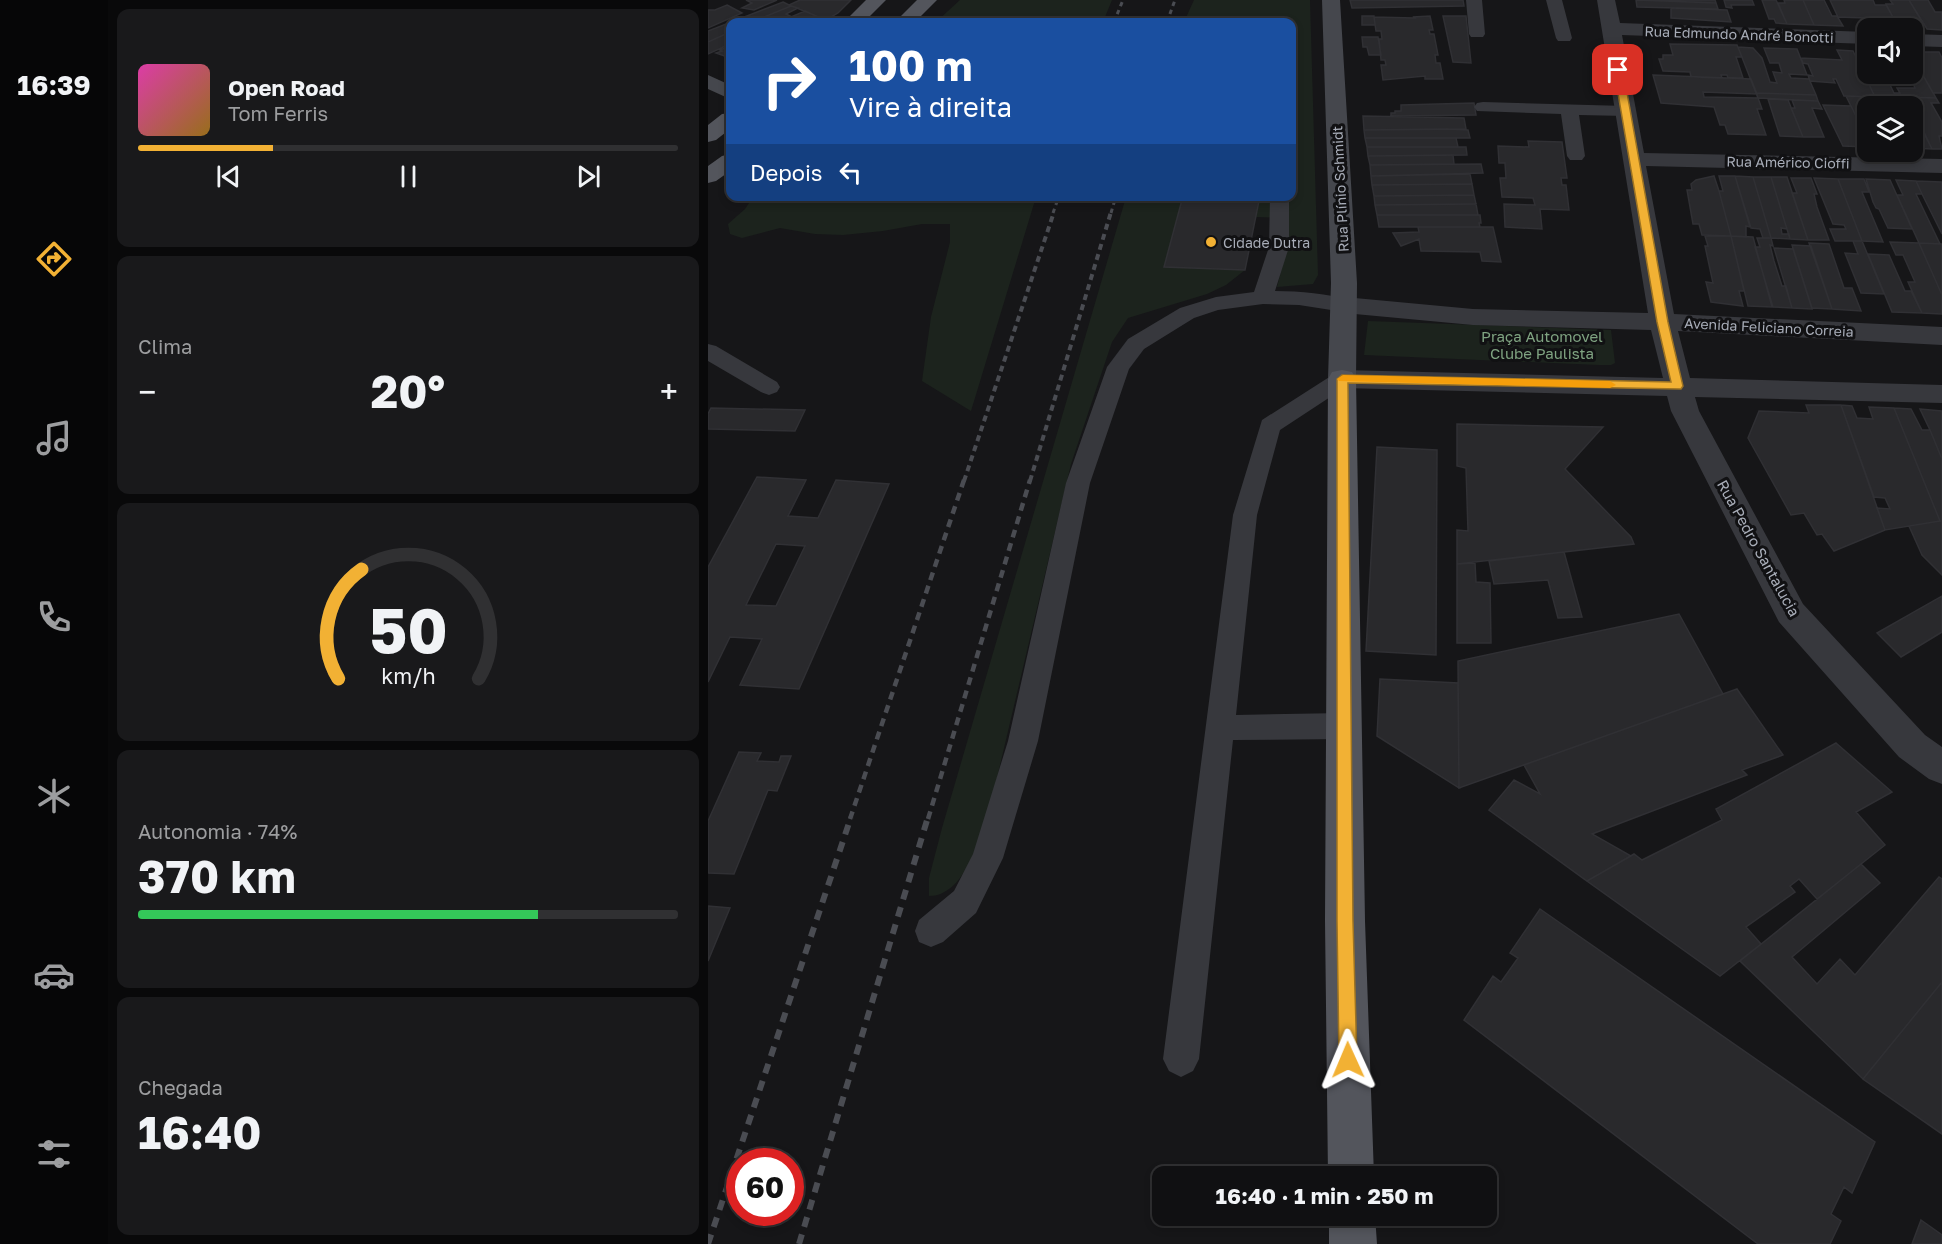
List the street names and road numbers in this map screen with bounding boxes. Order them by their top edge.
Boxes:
street label: Rua Edmundo André Bonotti [1644,22,1834,46]
street label: Rua Plínio Schmidt [1328,125,1352,253]
street label: Rua Américo Cioffi [1726,152,1850,172]
street label: Avenida Feliciano Correia [1684,314,1854,340]
street label: Rua Pedro Santalucia [1714,477,1804,619]

